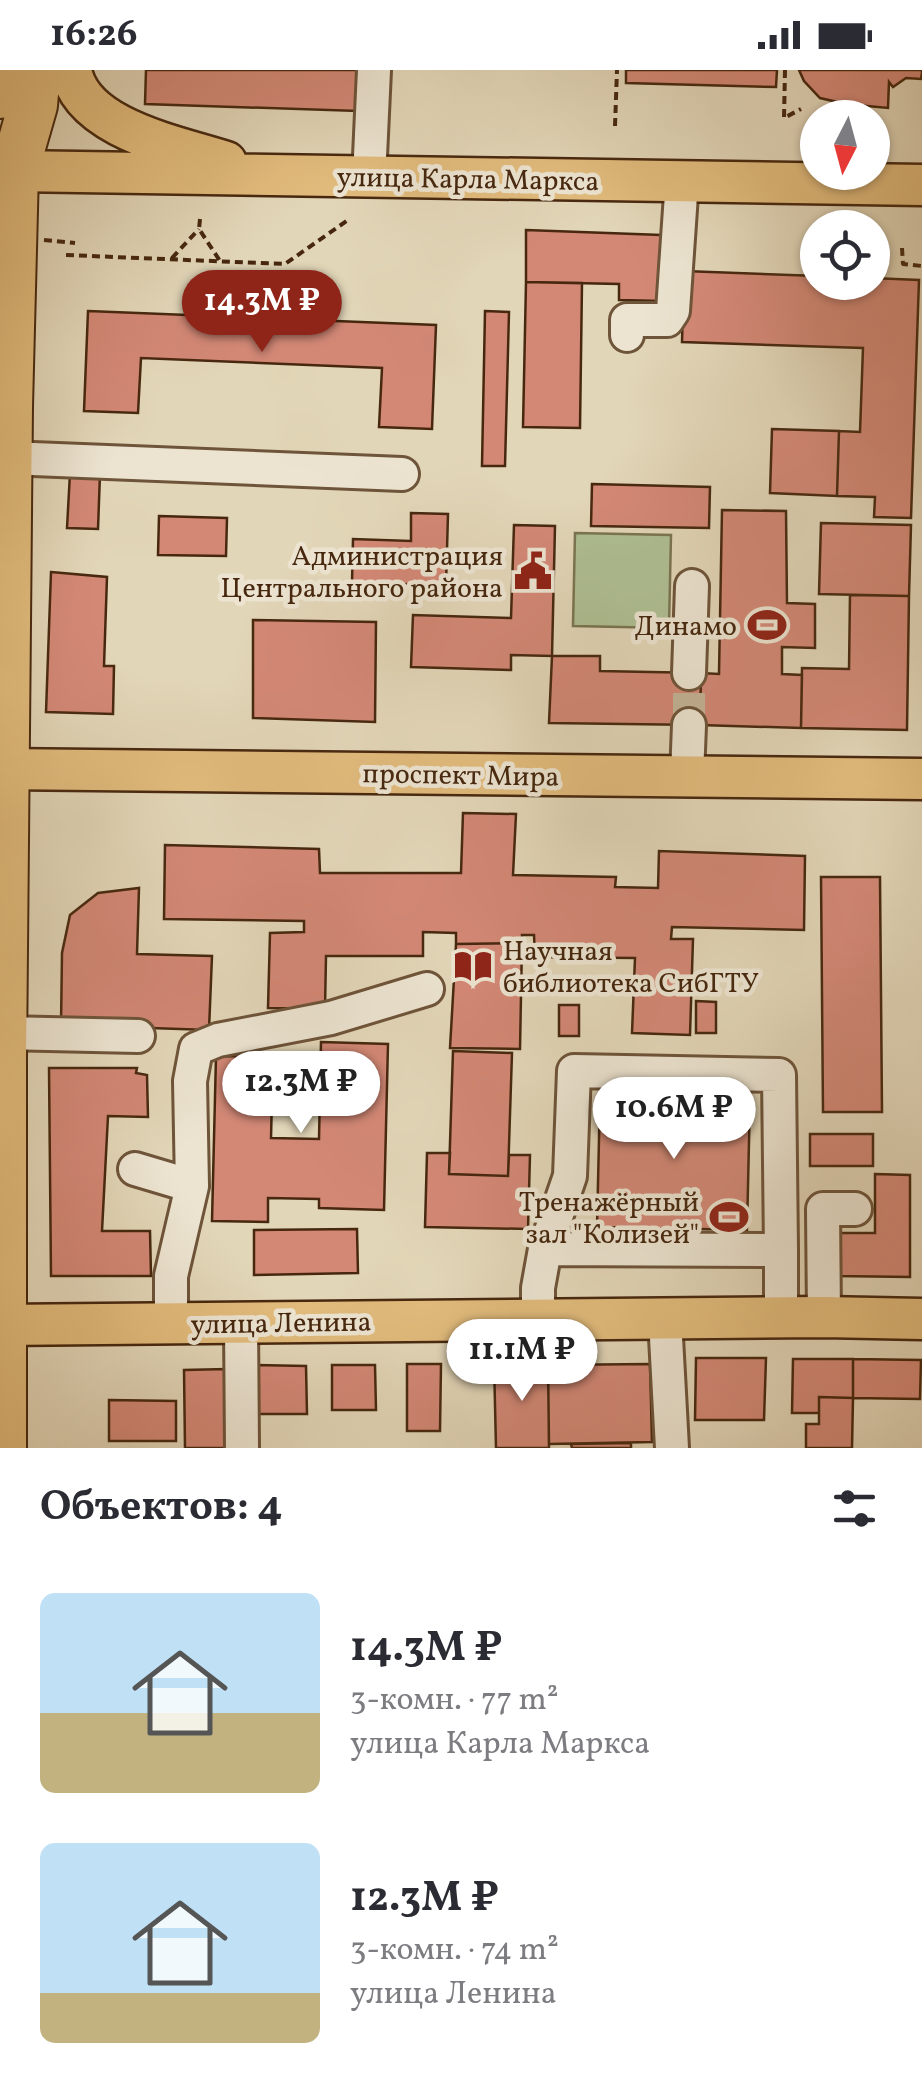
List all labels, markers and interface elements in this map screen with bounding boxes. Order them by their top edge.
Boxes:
text: 16:26 [50,9,138,62]
north arrow [800,100,890,190]
map controls [800,100,890,300]
street label: улица Карла Маркса [336,159,600,202]
button: locate [800,210,890,300]
pin: 14.3M ₽ [170,270,354,355]
text: 14.3M ₽ [204,280,320,324]
place label: Администрация Центрального района [221,538,503,609]
public building icon: Администрация Центрального района [512,550,554,592]
sports icon: Динамо [746,604,788,646]
place label: Динамо [635,608,737,647]
street label: проспект Мира [362,755,560,798]
place label: Научная библиотека СибГТУ [503,933,759,1004]
library icon: Научная библиотека СибГТУ [452,945,494,987]
pin: 12.3M ₽ [209,1051,393,1136]
text: 12.3M ₽ [244,1061,358,1105]
pin: 10.6M ₽ [582,1077,766,1162]
text: 10.6M ₽ [615,1087,733,1131]
place label: Тренажёрный зал "Колизей" [519,1184,699,1255]
sports icon: Тренажёрный зал "Колизей" [708,1196,750,1238]
street label: улица Ленина [190,1303,372,1346]
pin: 11.1M ₽ [430,1319,614,1404]
text: 11.1M ₽ [469,1329,575,1373]
text: Объектов: 4 [40,1479,283,1538]
icon: filters [827,1481,882,1536]
text: 14.3M ₽ [350,1620,503,1679]
icon: home [120,1633,240,1753]
text: 3-комн. · 77 m² [350,1679,559,1723]
text: улица Карла Маркса [350,1723,650,1767]
text: 12.3M ₽ [350,1870,499,1929]
icon: home [120,1883,240,2003]
text: 3-комн. · 74 m² [350,1929,559,1973]
text: улица Ленина [350,1973,557,2017]

